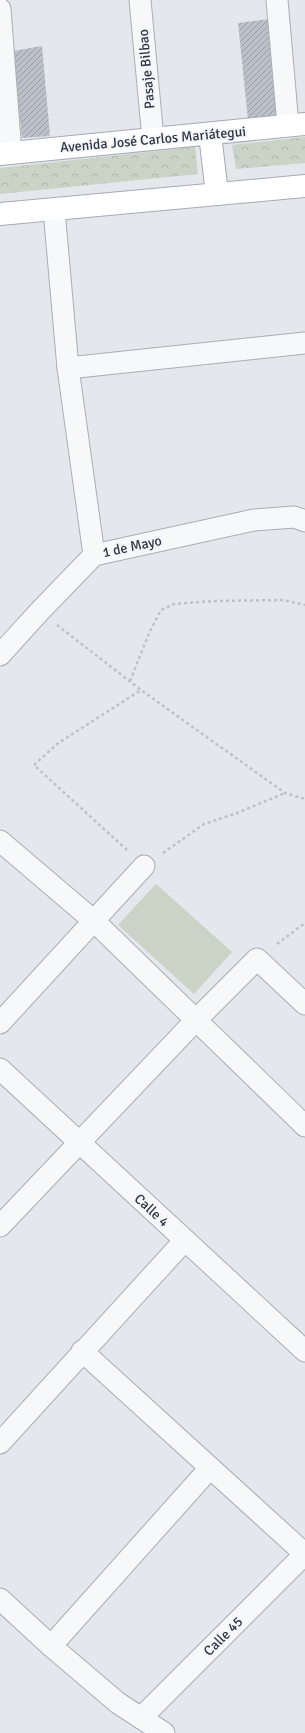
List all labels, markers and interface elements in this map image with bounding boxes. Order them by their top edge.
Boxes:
street label: Pasaje Bilbao [135,28,158,110]
street label: Avenida José Carlos Mariátegui [59,123,247,156]
street label: 1 de Mayo [101,532,163,561]
street label: Calle 4 [131,1190,173,1231]
street label: Calle 45 [200,1613,247,1660]

